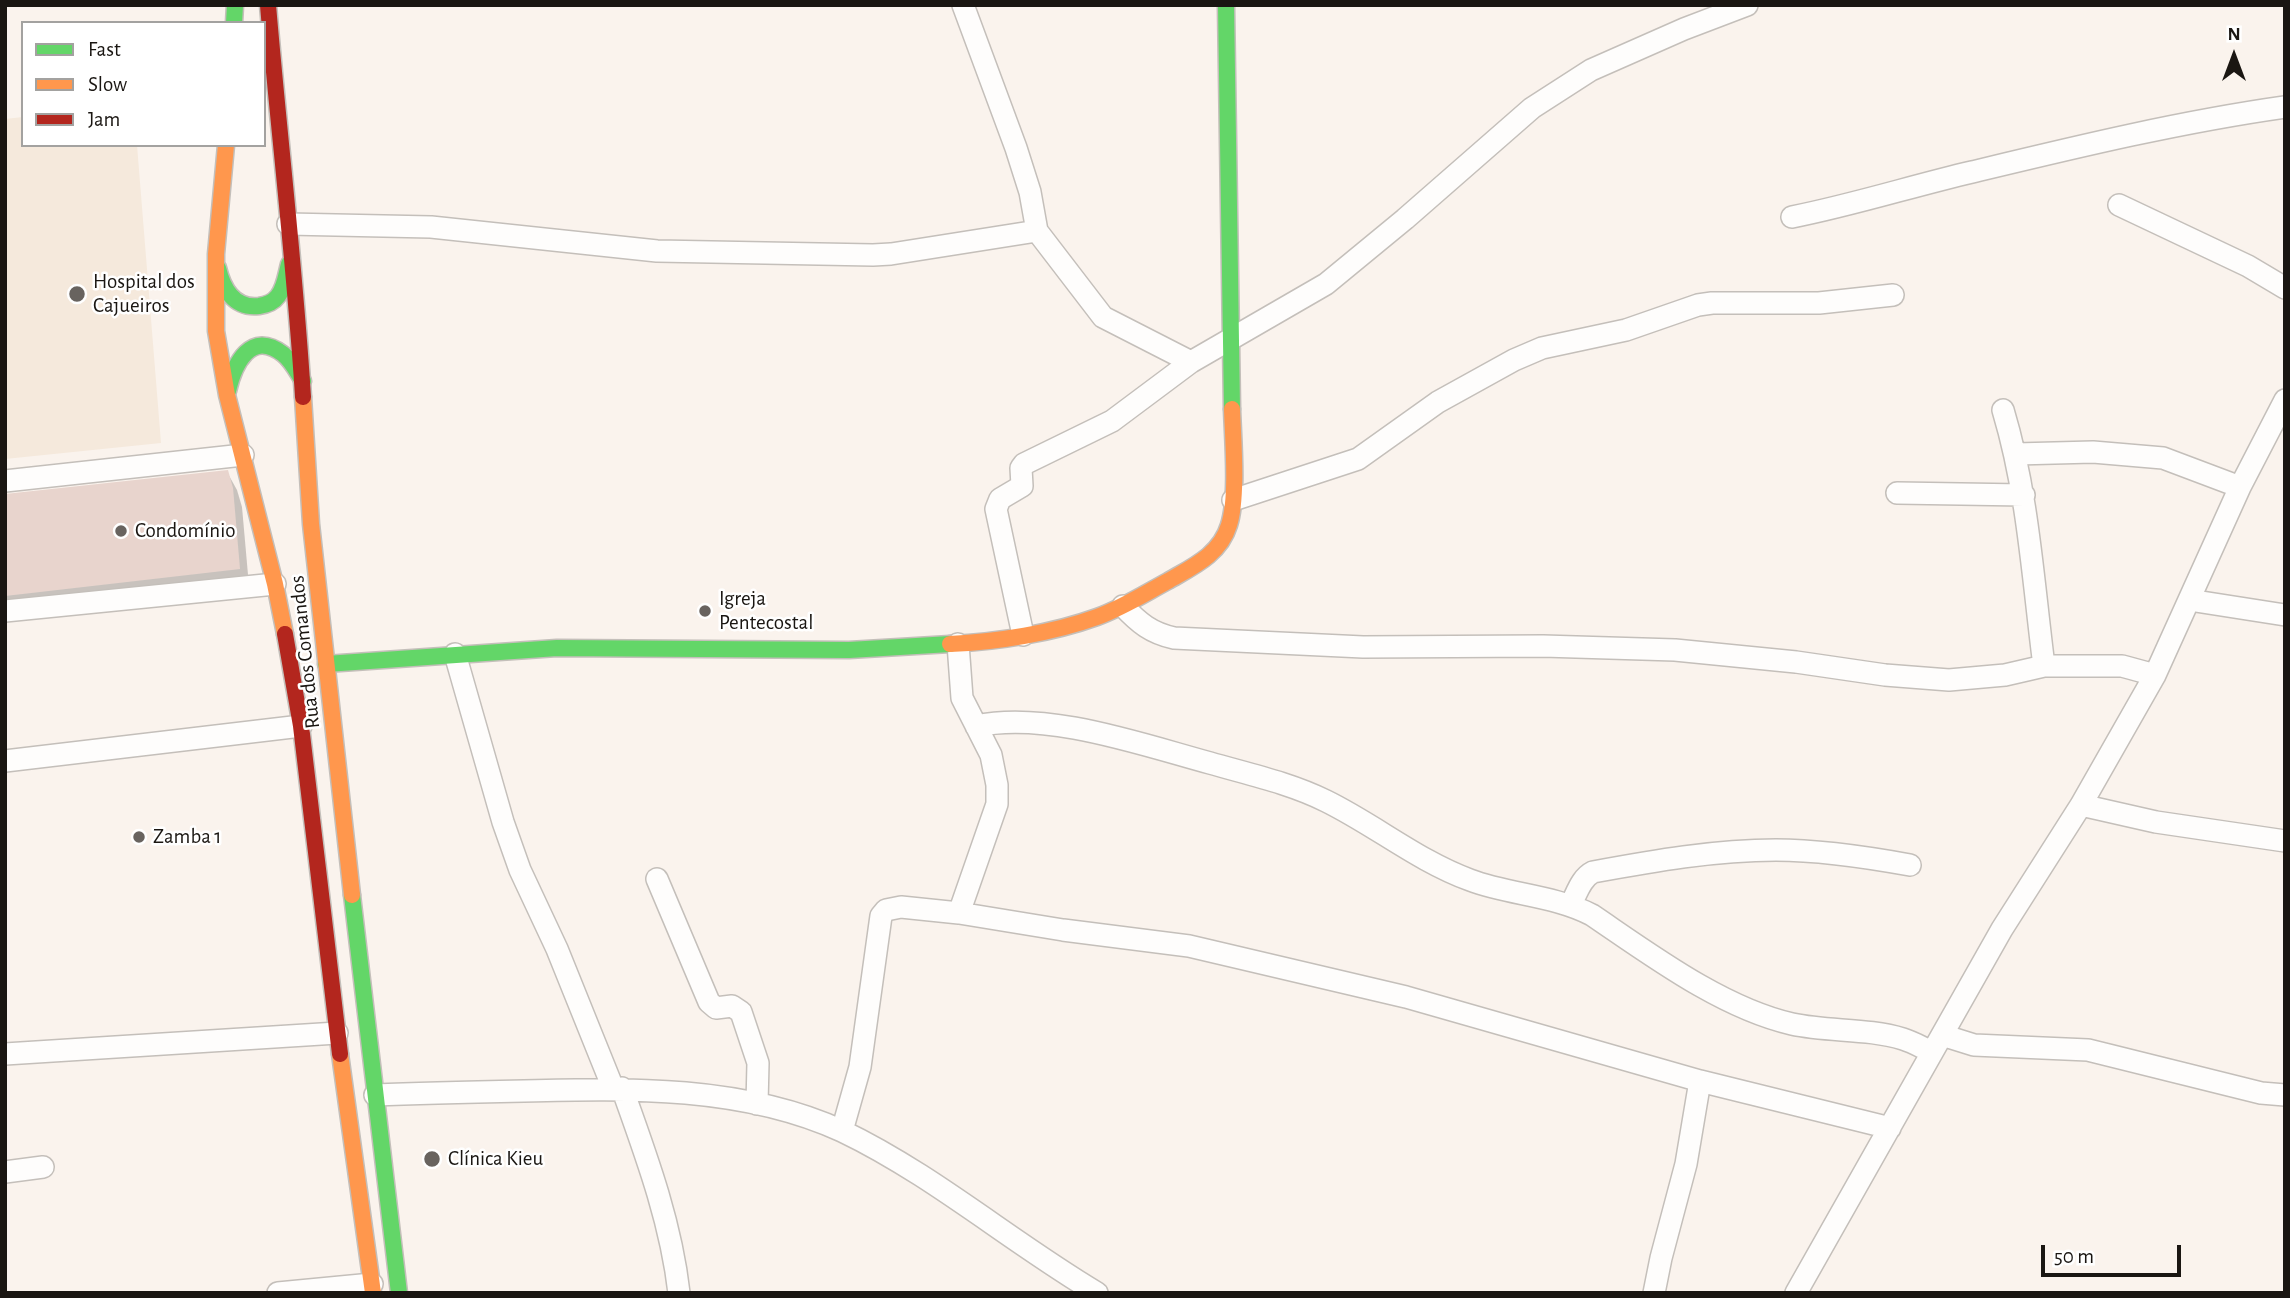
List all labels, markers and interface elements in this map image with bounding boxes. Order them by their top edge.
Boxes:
legend [21,21,266,147]
north arrow [2199,21,2269,91]
text: N [2227,25,2241,44]
text: Fast [88,39,121,60]
text: Slow [88,74,127,95]
text: Jam [88,109,120,130]
place label: Hospital dos Cajueiros [93,269,195,319]
marker: Hospital dos Cajueiros [67,284,87,304]
place label: Condomínio [135,518,236,544]
marker: Condomínio [113,523,129,539]
street label: Rua dos Comandos [284,574,326,730]
place label: Igreja Pentecostal [719,586,813,636]
marker: Igreja Pentecostal [697,603,713,619]
place label: Zamba 1 [153,824,222,850]
marker: Zamba 1 [131,829,147,845]
place label: Clínica Kieu [448,1146,543,1172]
marker: Clínica Kieu [422,1149,442,1169]
scale bar [2045,1232,2185,1276]
text: 50 m [2054,1246,2094,1267]

